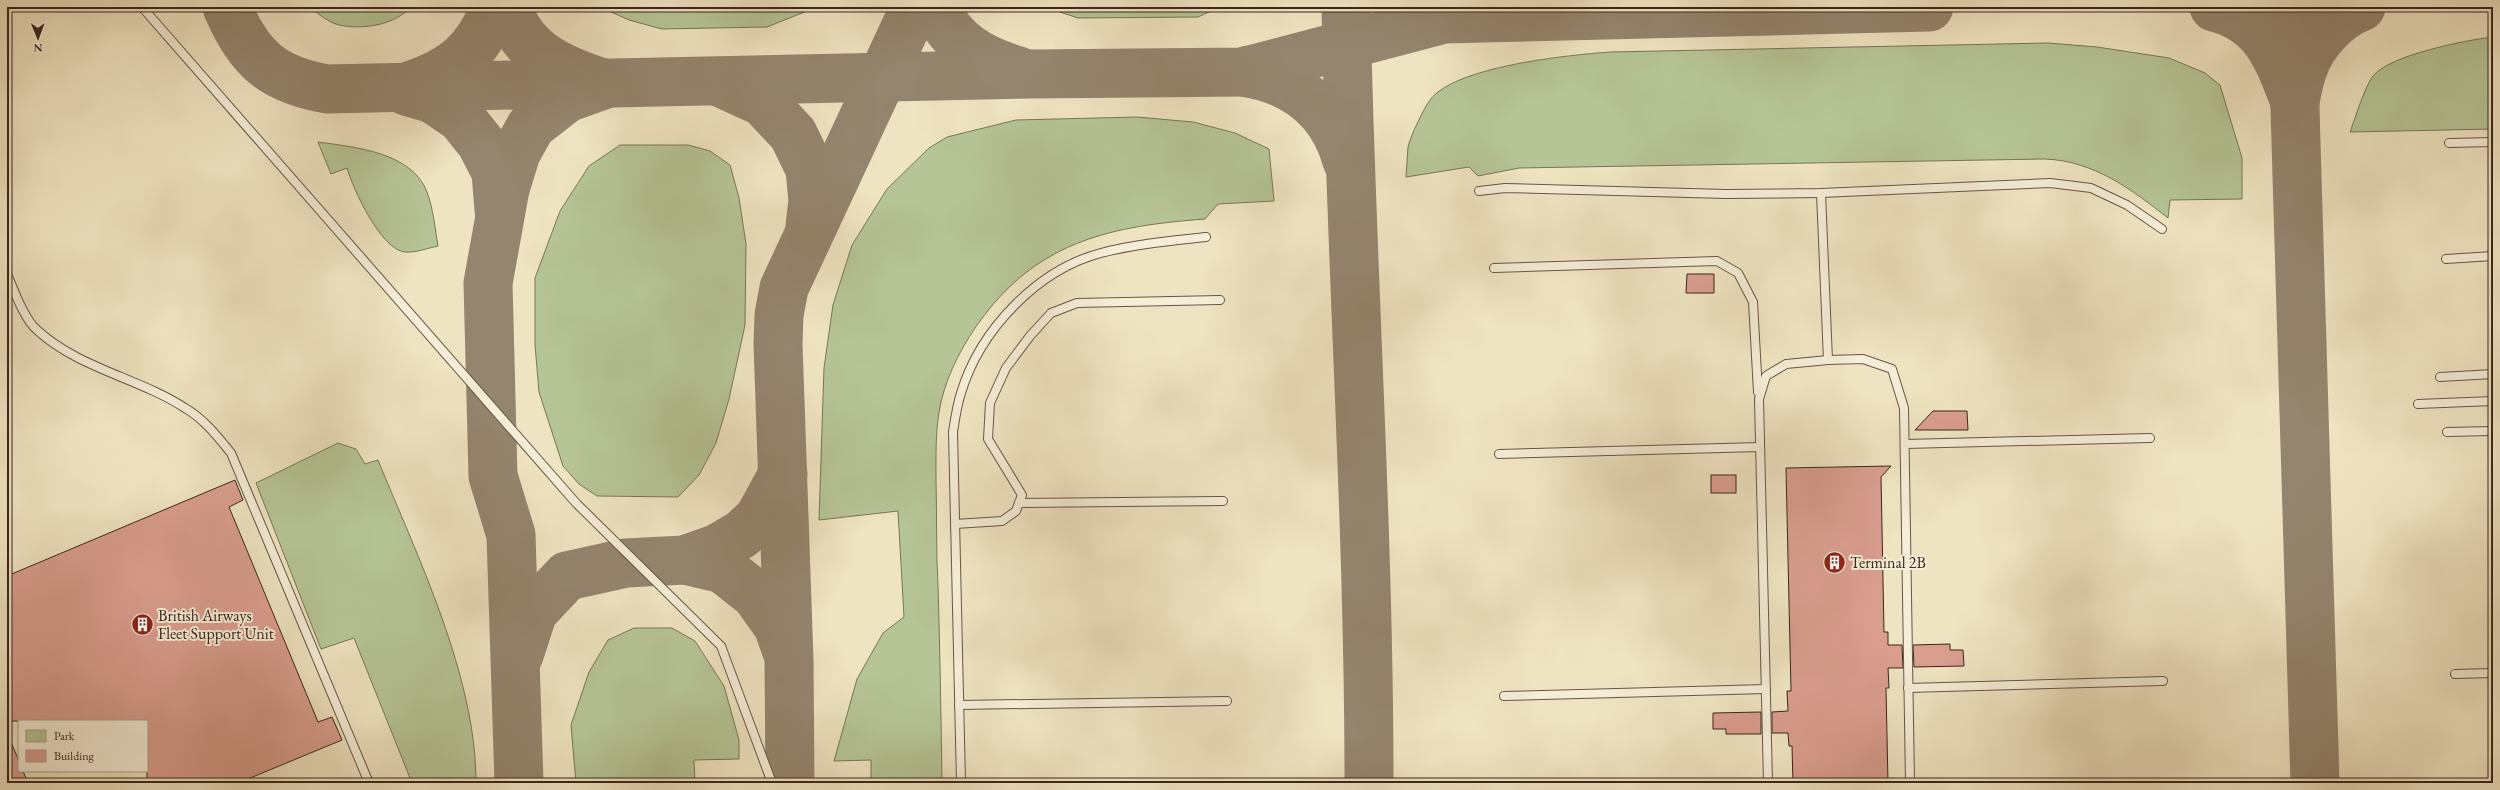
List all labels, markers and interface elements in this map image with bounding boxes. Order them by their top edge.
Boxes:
north arrow [18,18,58,58]
text: N [34,41,43,55]
building icon: Terminal 2B [1822,549,1848,575]
place label: Terminal 2B [1850,552,1926,573]
place label: British Airways Fleet Support Unit [158,605,274,644]
building icon: British Airways Fleet Support Unit [129,611,155,637]
legend [18,720,148,772]
text: Park [54,728,75,744]
text: Building [54,748,95,764]

